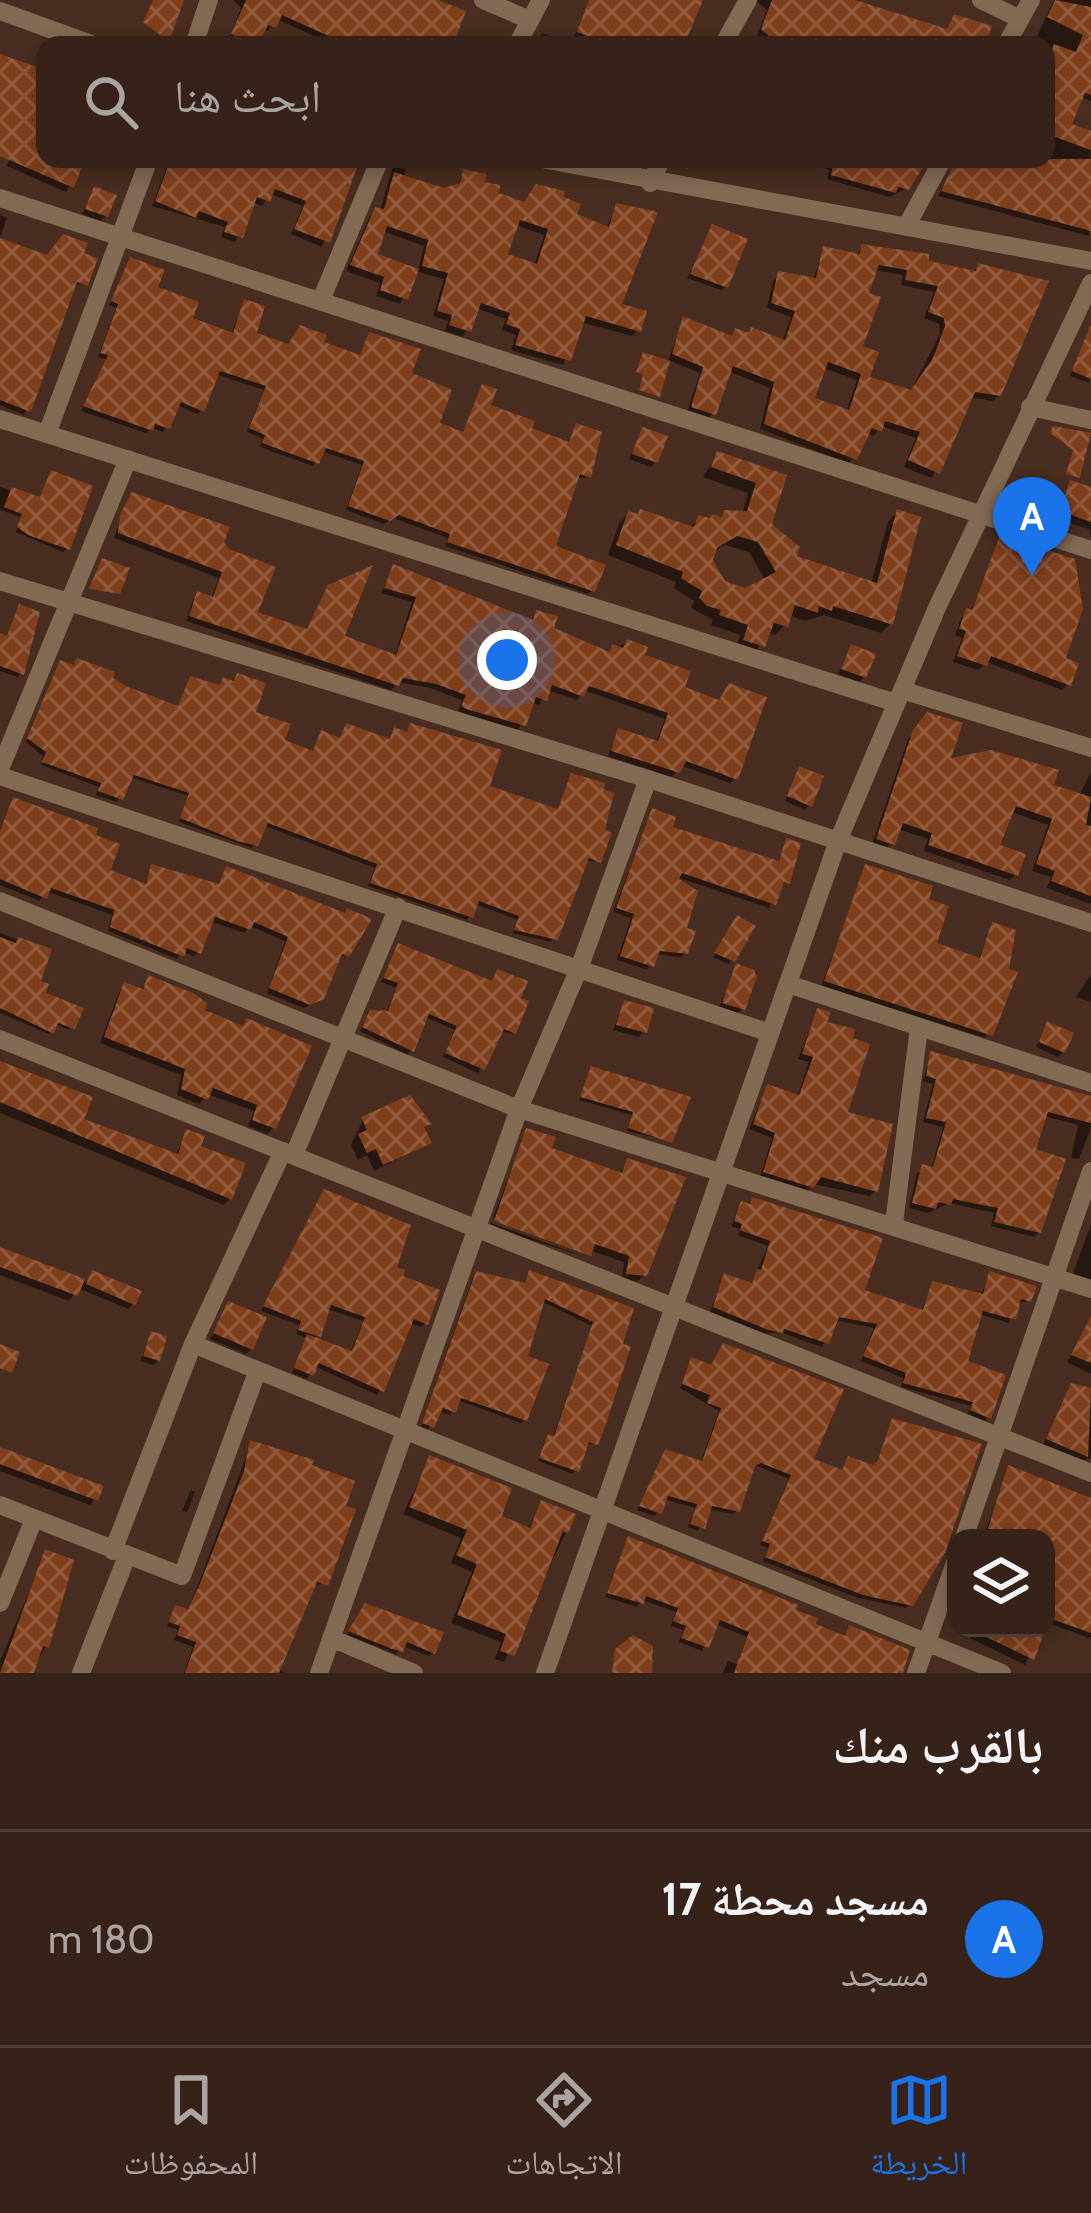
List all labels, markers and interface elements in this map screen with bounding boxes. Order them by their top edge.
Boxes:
search box [36,36,1055,168]
icon: search [78,69,144,135]
text: ابحث هنا [174,69,321,123]
pin: A [993,477,1071,576]
your location [477,630,537,690]
map controls [947,1529,1055,1637]
button: layers [947,1529,1055,1637]
text: بالقرب منك [832,1714,1043,1776]
text: مسجد محطة 17 [662,1872,929,1926]
text: 180 m [48,1915,155,1963]
text: A [992,1915,1016,1963]
text: مسجد [841,1948,929,1996]
tab: المحفوظات [124,2067,258,2195]
tab: الاتجاهات [505,2067,623,2195]
tab: الخريطة [870,2067,967,2195]

